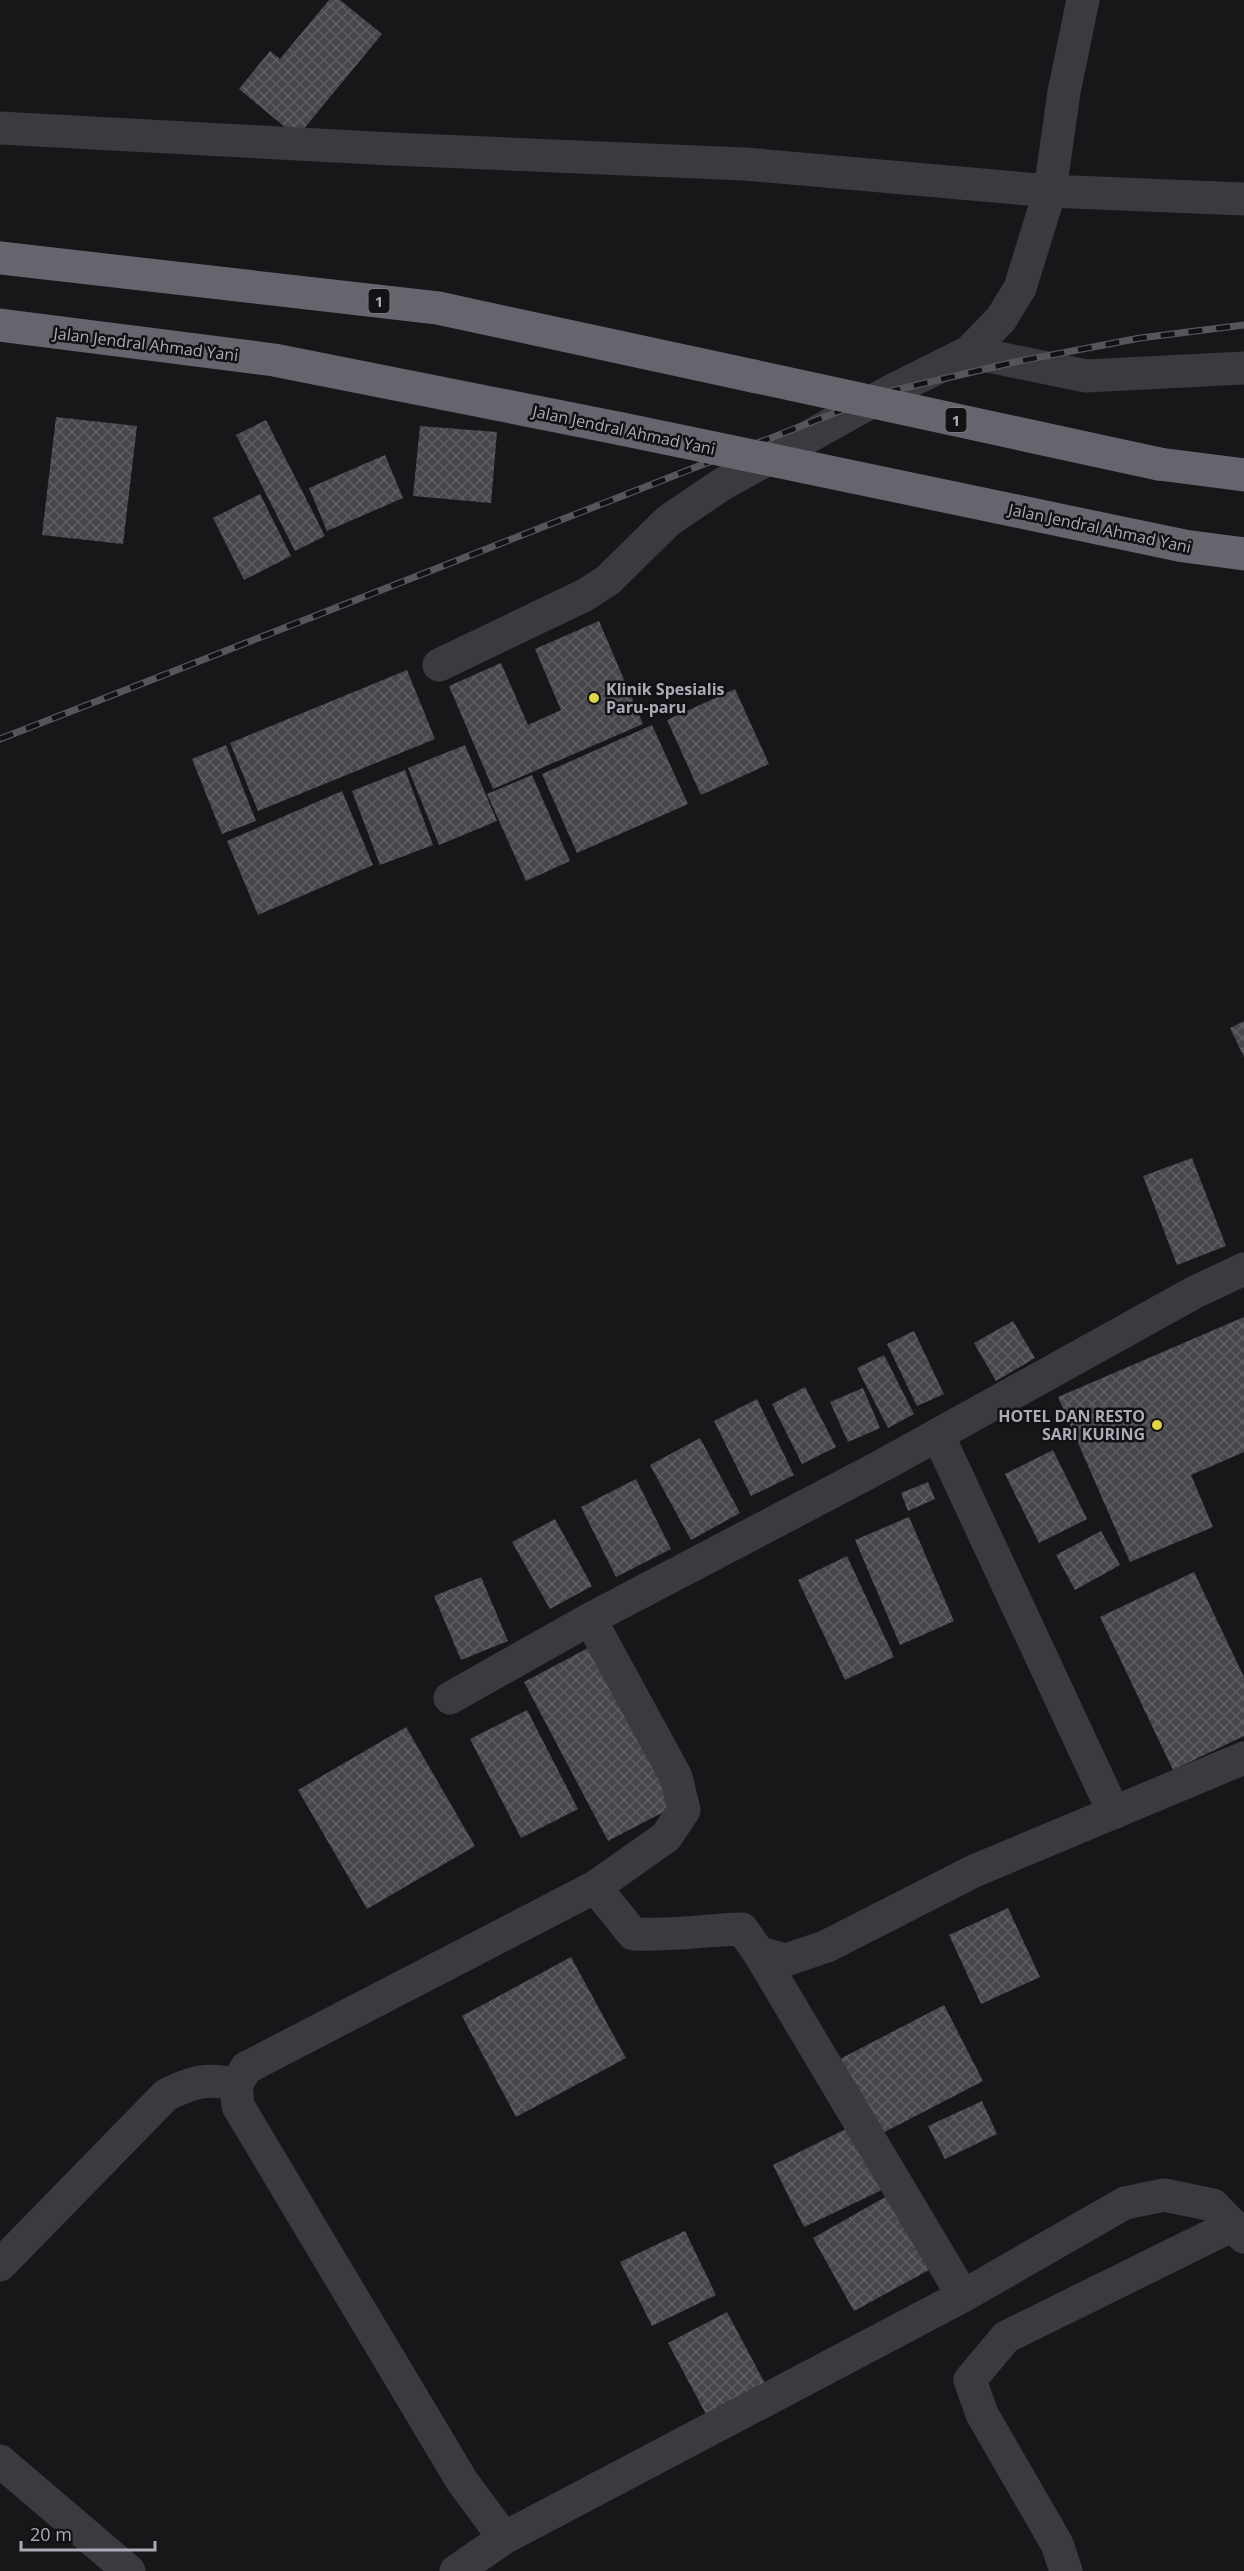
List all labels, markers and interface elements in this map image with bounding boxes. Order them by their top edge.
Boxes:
road number: 1 [368,289,389,313]
street label: Jalan Jendral Ahmad Yani [50,322,240,366]
street label: Jalan Jendral Ahmad Yani [529,400,717,460]
road number: 1 [946,408,966,432]
street label: Jalan Jendral Ahmad Yani [1005,498,1193,558]
place label: Klinik Spesialis Paru-paru [606,678,725,718]
marker: Klinik Spesialis Paru-paru [587,691,601,705]
place label: HOTEL DAN RESTO SARI KURING [998,1405,1145,1445]
marker: HOTEL DAN RESTO SARI KURING [1150,1418,1164,1432]
scale bar [21,2514,154,2552]
text: 20 m [30,2522,72,2546]

